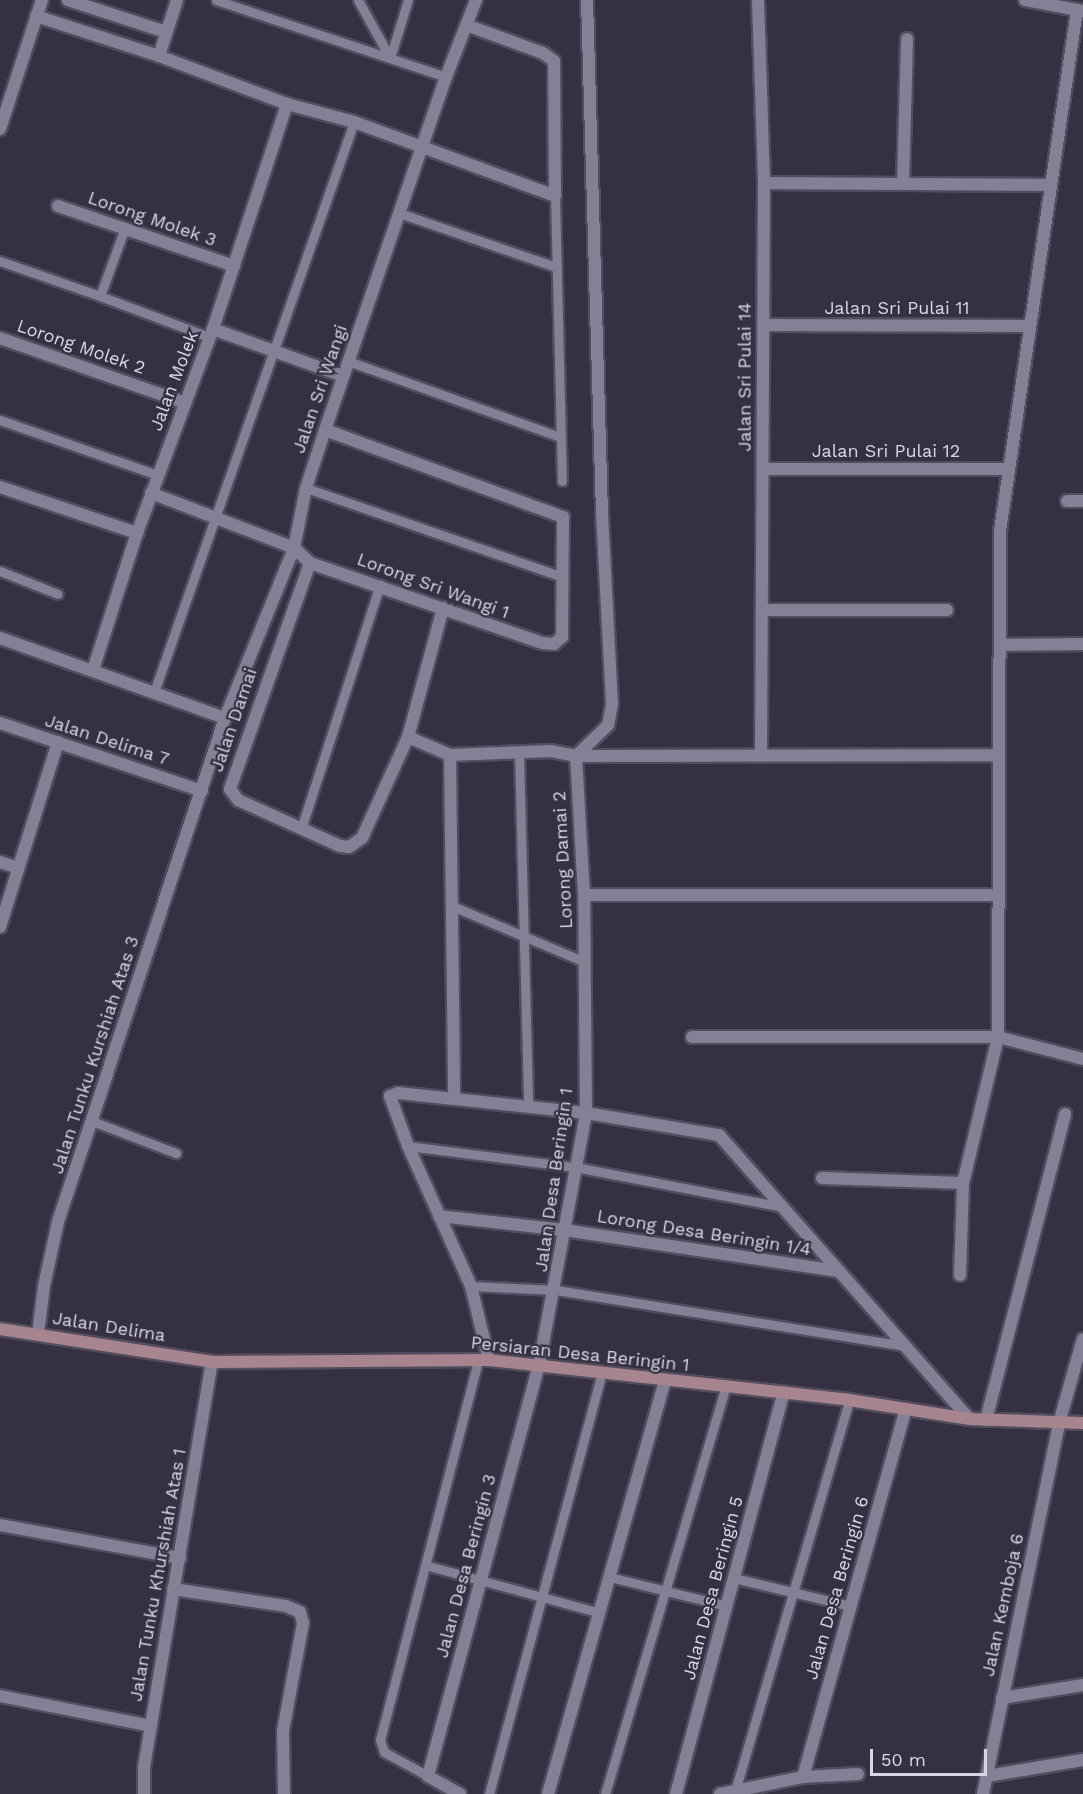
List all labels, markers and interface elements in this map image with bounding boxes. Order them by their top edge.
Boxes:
street label: Lorong Molek 3 [85,187,219,251]
street label: Jalan Sri Pulai 11 [824,297,970,319]
street label: Jalan Sri Pulai 14 [734,302,756,452]
street label: Lorong Molek 2 [14,315,148,379]
street label: Jalan Sri Wangi [288,322,352,456]
street label: Jalan Molek [145,328,203,434]
street label: Jalan Sri Pulai 12 [812,440,960,462]
street label: Lorong Sri Wangi 1 [354,548,512,624]
street label: Jalan Damai [206,665,262,775]
street label: Jalan Delima 7 [42,710,172,770]
street label: Lorong Damai 2 [549,791,577,929]
street label: Jalan Tunku Kurshiah Atas 3 [46,933,144,1177]
street label: Jalan Desa Beringin 1 [530,1086,578,1274]
street label: Lorong Desa Beringin 1/4 [595,1205,813,1261]
street label: Jalan Delima [51,1307,167,1347]
street label: Persiaran Desa Beringin 1 [469,1332,691,1376]
street label: Jalan Tunku Khurshiah Atas 1 [125,1446,191,1704]
street label: Jalan Desa Beringin 3 [431,1472,501,1660]
street label: Jalan Desa Beringin 5 [678,1494,748,1682]
street label: Jalan Desa Beringin 6 [800,1494,874,1682]
street label: Jalan Kemboja 6 [977,1531,1029,1679]
scale bar [873,1737,990,1775]
text: 50 m [881,1749,926,1770]

